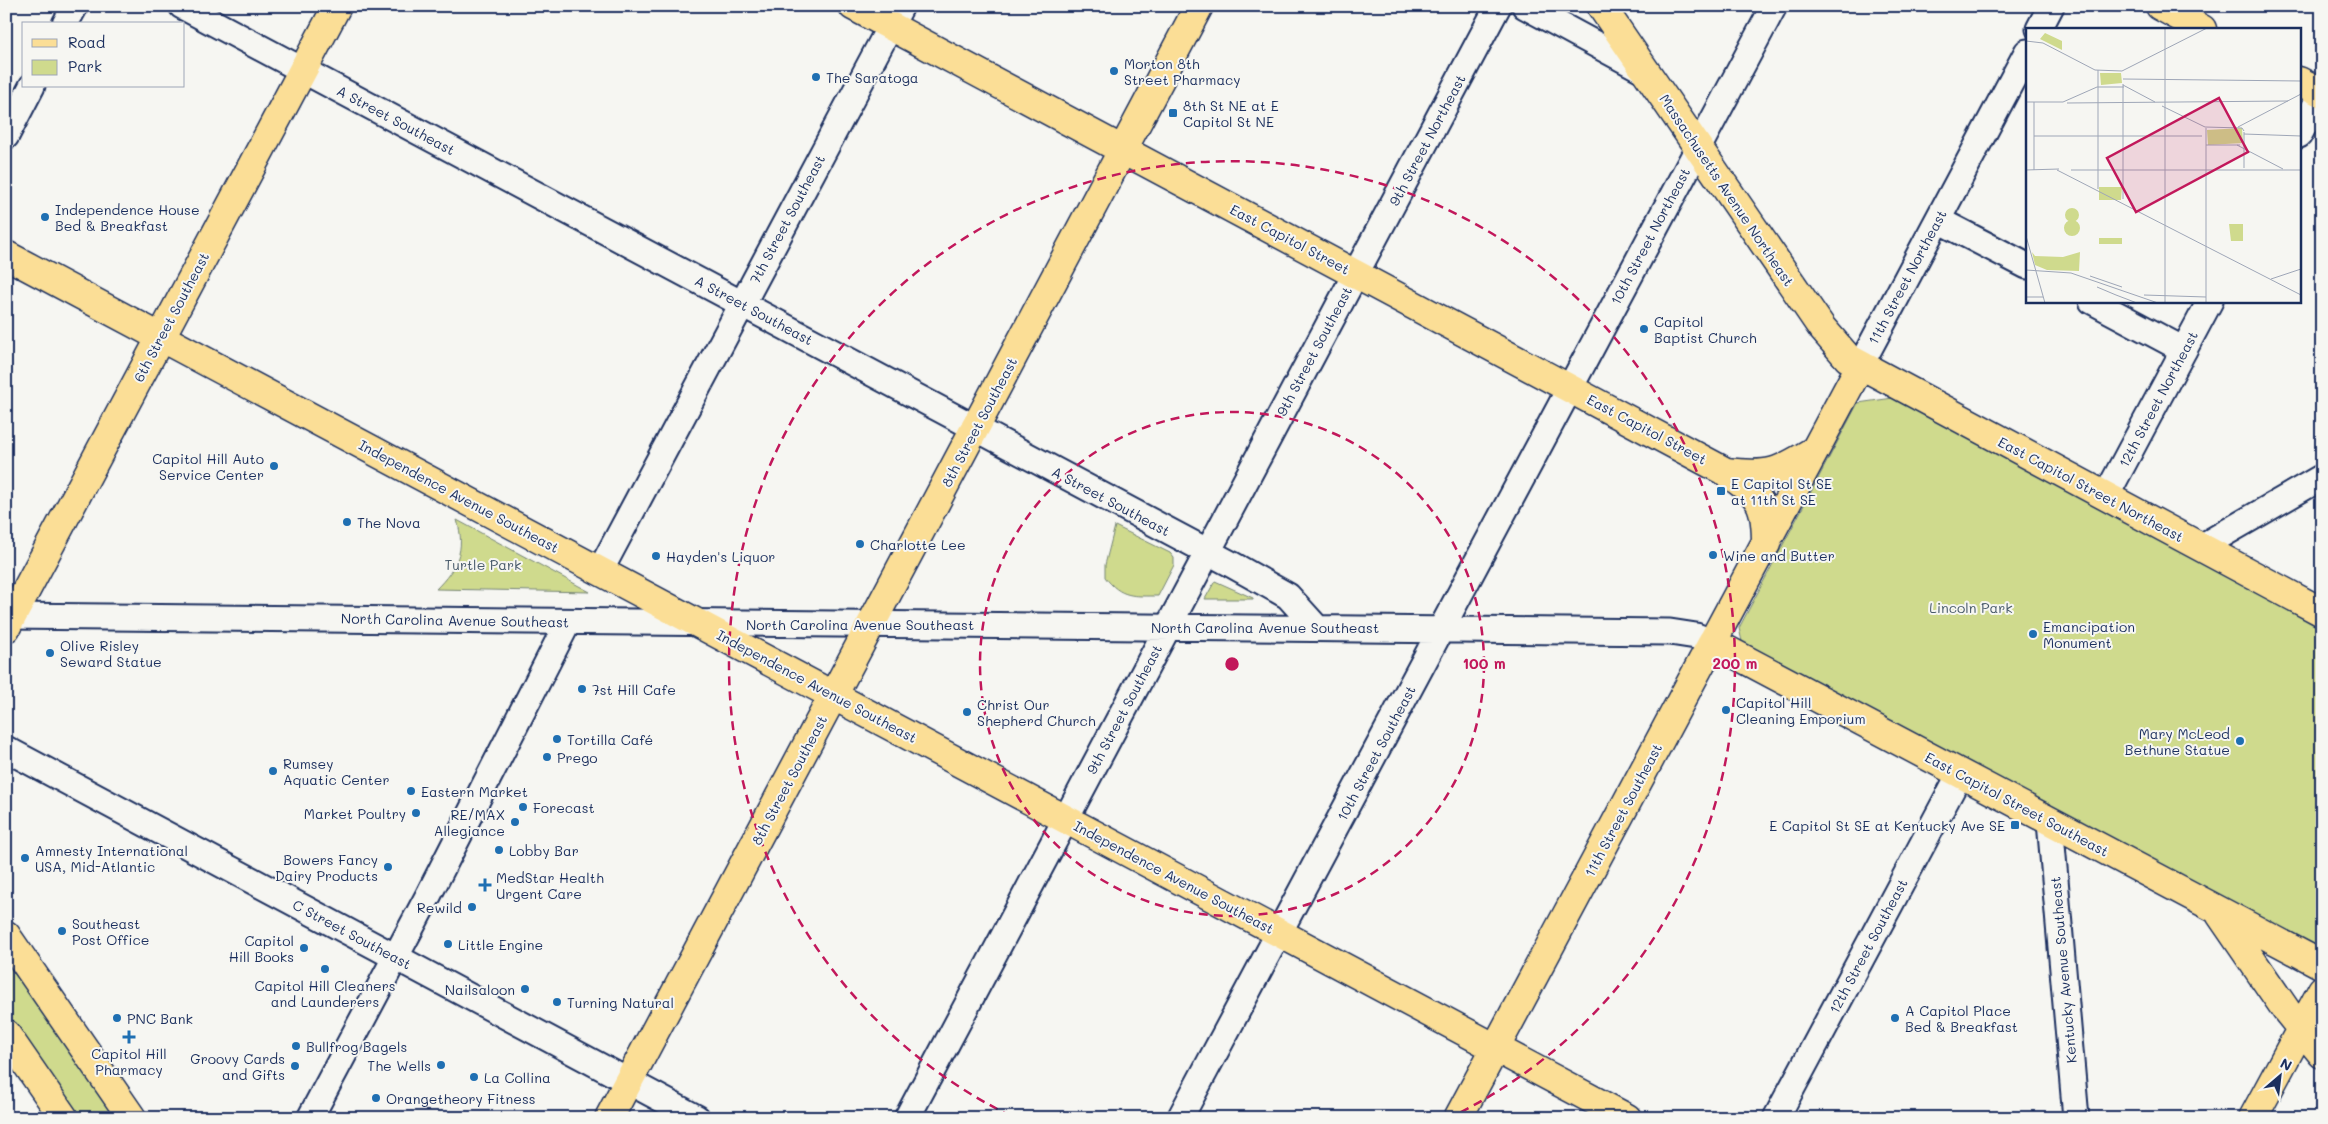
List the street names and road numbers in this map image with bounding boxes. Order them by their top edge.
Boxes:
street label: 9th Street Northeast [1384,71,1470,209]
street label: A Street Southeast [334,81,458,159]
street label: Massachusetts Avenue Northeast [1655,90,1799,290]
street label: 7th Street Southeast [745,151,829,287]
street label: 10th Street Northeast [1606,164,1694,308]
street label: East Capitol Street [1227,199,1353,279]
street label: 11th Street Northeast [1863,206,1951,348]
street label: 6th Street Southeast [129,249,213,385]
street label: A Street Southeast [692,271,816,349]
street label: 9th Street Southeast [1272,283,1356,419]
street label: 12th Street Northeast [2114,328,2202,470]
street label: 8th Street Southeast [937,354,1021,490]
street label: East Capitol Street [1584,389,1710,469]
street label: East Capitol Street Northeast [1995,432,2187,546]
street label: Independence Avenue Southeast [355,435,563,557]
street label: A Street Southeast [1049,462,1173,540]
street label: North Carolina Avenue Southeast [341,609,569,631]
street label: North Carolina Avenue Southeast [746,615,974,634]
street label: North Carolina Avenue Southeast [1151,618,1379,637]
street label: Independence Avenue Southeast [713,625,921,747]
street label: 9th Street Southeast [1082,641,1166,777]
street label: 10th Street Southeast [1332,682,1420,824]
street label: 8th Street Southeast [747,712,831,848]
street label: 11th Street Southeast [1580,740,1666,880]
street label: East Capitol Street Southeast [1922,747,2112,861]
street label: Independence Avenue Southeast [1070,816,1278,938]
street label: 12th Street Southeast [1824,875,1912,1017]
street label: Kentucky Avenue Southeast [2045,876,2081,1064]
street label: C Street Southeast [289,895,415,973]

